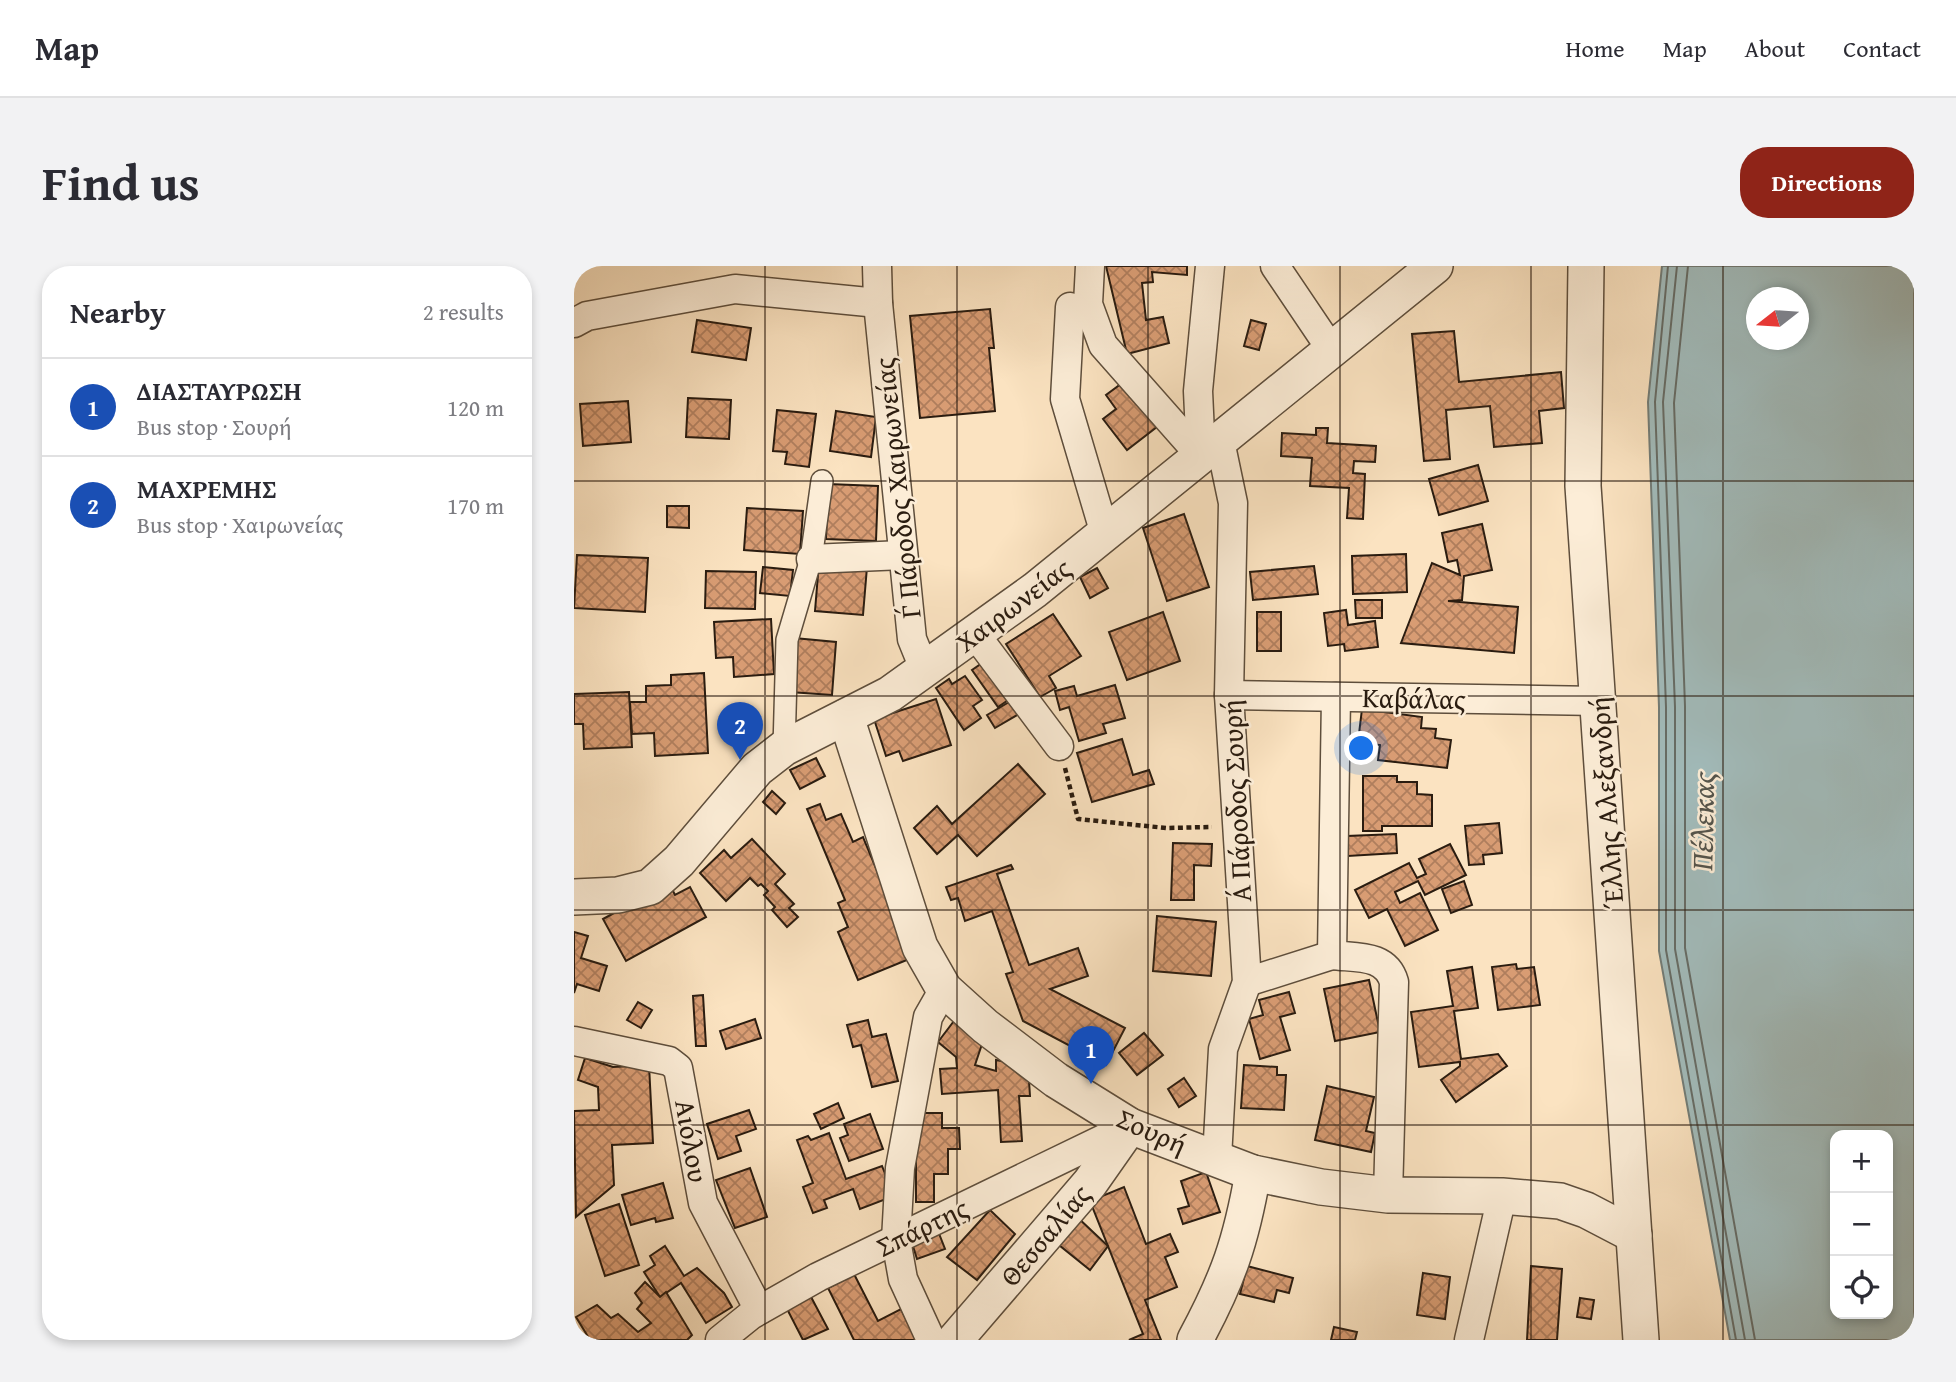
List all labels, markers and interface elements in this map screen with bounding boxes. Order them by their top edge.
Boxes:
text: Map [35,24,99,72]
text: Home [1566,31,1625,66]
text: Map [1663,31,1707,66]
text: About [1745,31,1805,66]
text: Contact [1843,31,1921,66]
text: Find us [42,146,200,218]
button: Directions [1740,147,1914,218]
north arrow [1746,287,1809,350]
text: Nearby [70,290,166,334]
text: 2 results [423,295,504,328]
street label: Γ΄ Πάροδος Χαιρωνείας [862,355,931,620]
text: ΔΙΑΣΤΑΥΡΩΣΗ [137,371,302,410]
text: 1 [87,391,99,424]
text: 120 m [447,391,504,424]
text: Bus stop · Σουρή [137,410,292,443]
text: ΜΑΧΡΕΜΗΣ [137,469,276,508]
text: 2 [87,489,99,522]
text: 170 m [447,489,504,522]
text: Bus stop · Χαιρωνείας [137,508,343,541]
street label: Χαιρωνείας [946,547,1079,662]
street label: Καβάλας [1362,676,1466,719]
street label: Έλλης Αλεξανδρή [1578,696,1633,910]
street label: Α΄ Πάροδος Σουρή [1210,699,1261,903]
pin: 2 [717,702,763,760]
your location [1344,731,1378,765]
water label: Πέλεκας [1679,770,1725,872]
pin: 1 [1068,1026,1114,1084]
street label: Αιόλου [665,1096,720,1186]
street label: Σουρή [1111,1097,1194,1164]
map controls [1830,1130,1893,1319]
button: + [1830,1130,1893,1193]
street label: Θεσσαλίας [990,1175,1100,1295]
street label: Σπάρτης [869,1187,975,1266]
button: − [1830,1193,1893,1256]
button: locate [1830,1256,1893,1319]

